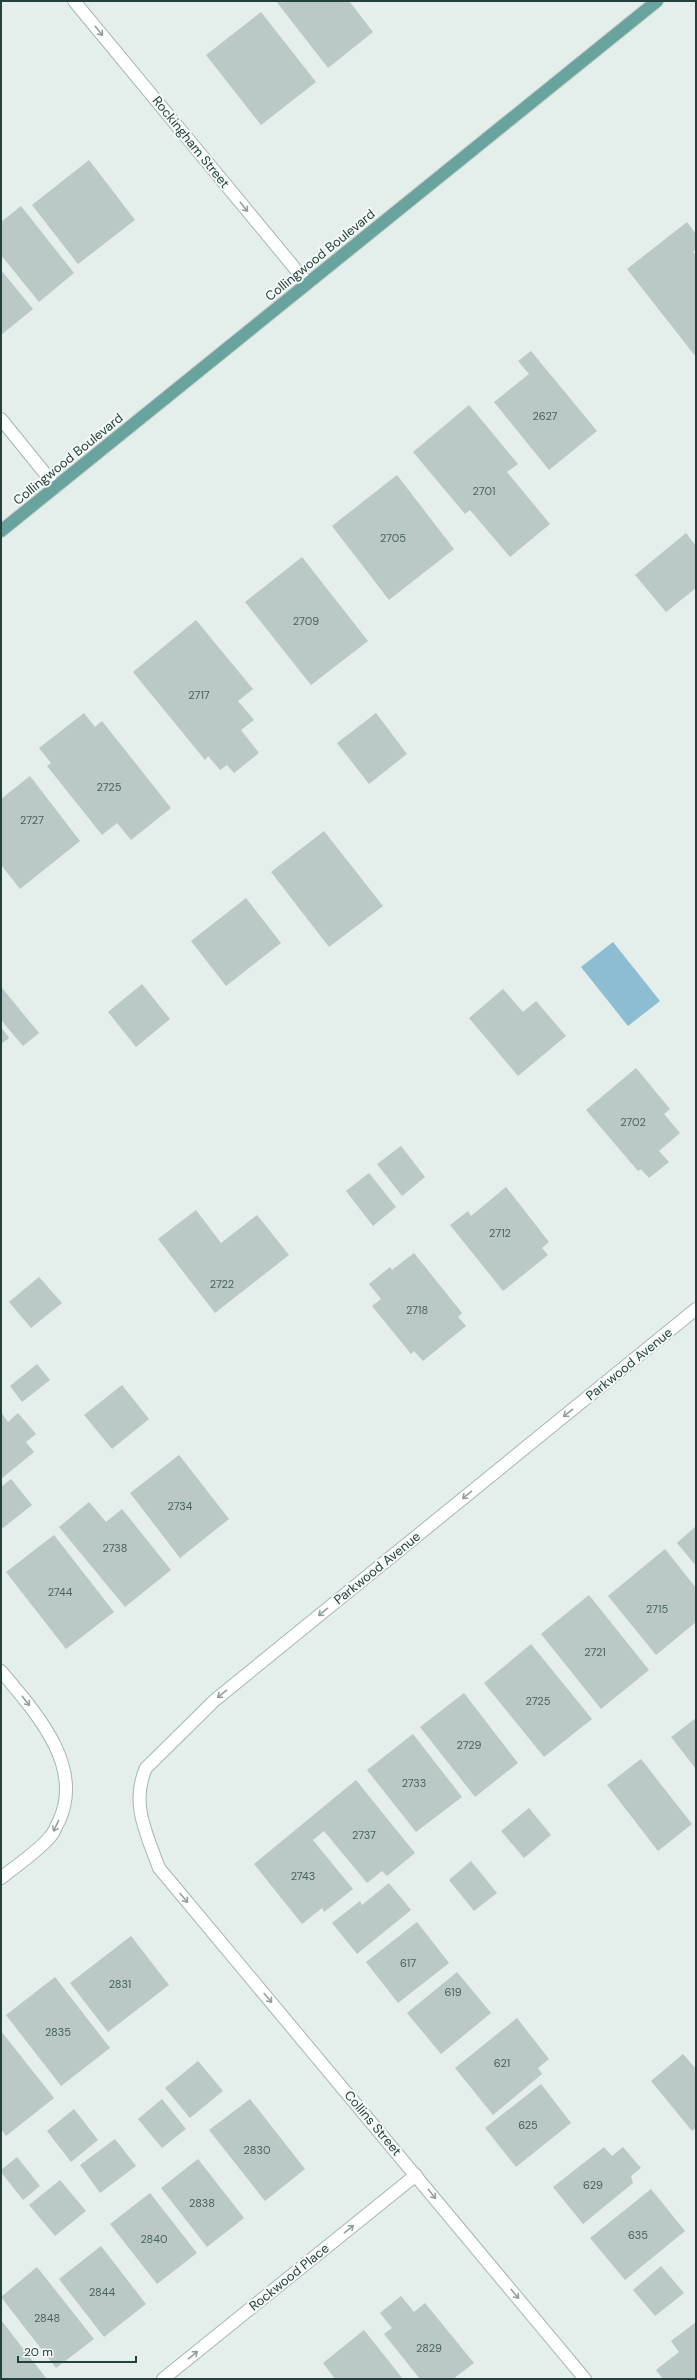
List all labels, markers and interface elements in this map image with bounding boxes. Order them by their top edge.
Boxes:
one-way arrow [95,26,104,37]
street label: Rockingham Street [149,93,233,191]
one-way arrow [240,202,249,213]
street label: Collingwood Boulevard [262,205,378,305]
street label: Collingwood Boulevard [10,409,126,509]
house number: 2627 [533,409,558,423]
house number: 2701 [473,484,495,498]
house number: 2705 [380,531,406,545]
house number: 2709 [293,614,319,628]
house number: 2717 [188,688,210,702]
house number: 2725 [97,780,122,794]
house number: 2727 [20,813,44,827]
house number: 2702 [620,1115,646,1129]
house number: 2712 [489,1226,511,1240]
house number: 2722 [210,1277,234,1291]
house number: 2718 [406,1303,428,1317]
street label: Parkwood Avenue [582,1324,676,1404]
one-way arrow [563,1408,573,1417]
one-way arrow [462,1490,473,1499]
house number: 2734 [168,1499,193,1513]
street label: Parkwood Avenue [330,1528,424,1608]
house number: 2738 [103,1541,127,1555]
house number: 2744 [48,1585,73,1599]
house number: 2715 [646,1602,668,1616]
one-way arrow [317,1608,328,1617]
house number: 2721 [584,1645,606,1659]
one-way arrow [217,1690,227,1699]
house number: 2725 [526,1694,551,1708]
one-way arrow [21,1696,30,1707]
house number: 2729 [457,1738,482,1752]
house number: 2733 [402,1776,426,1790]
one-way arrow [52,1820,59,1832]
house number: 2737 [352,1828,376,1842]
house number: 2743 [291,1869,315,1883]
one-way arrow [180,1893,189,1903]
house number: 617 [400,1956,416,1970]
house number: 2831 [109,1977,131,1991]
house number: 619 [444,1985,462,1999]
one-way arrow [263,1992,272,2003]
house number: 2835 [45,2025,71,2039]
house number: 621 [494,2056,510,2070]
street label: Collins Street [341,2087,405,2159]
house number: 625 [518,2118,538,2132]
house number: 2830 [244,2143,270,2157]
house number: 629 [583,2178,603,2192]
one-way arrow [427,2189,436,2200]
house number: 2838 [189,2196,215,2210]
one-way arrow [343,2225,354,2233]
house number: 635 [628,2228,648,2242]
house number: 2840 [140,2232,168,2246]
street label: Rockwood Place [246,2240,332,2314]
house number: 2844 [89,2285,115,2299]
one-way arrow [510,2289,519,2300]
house number: 2848 [34,2311,60,2325]
scale bar [18,2338,136,2364]
house number: 2829 [416,2341,442,2355]
text: 20 m [24,2344,53,2360]
one-way arrow [188,2350,199,2359]

